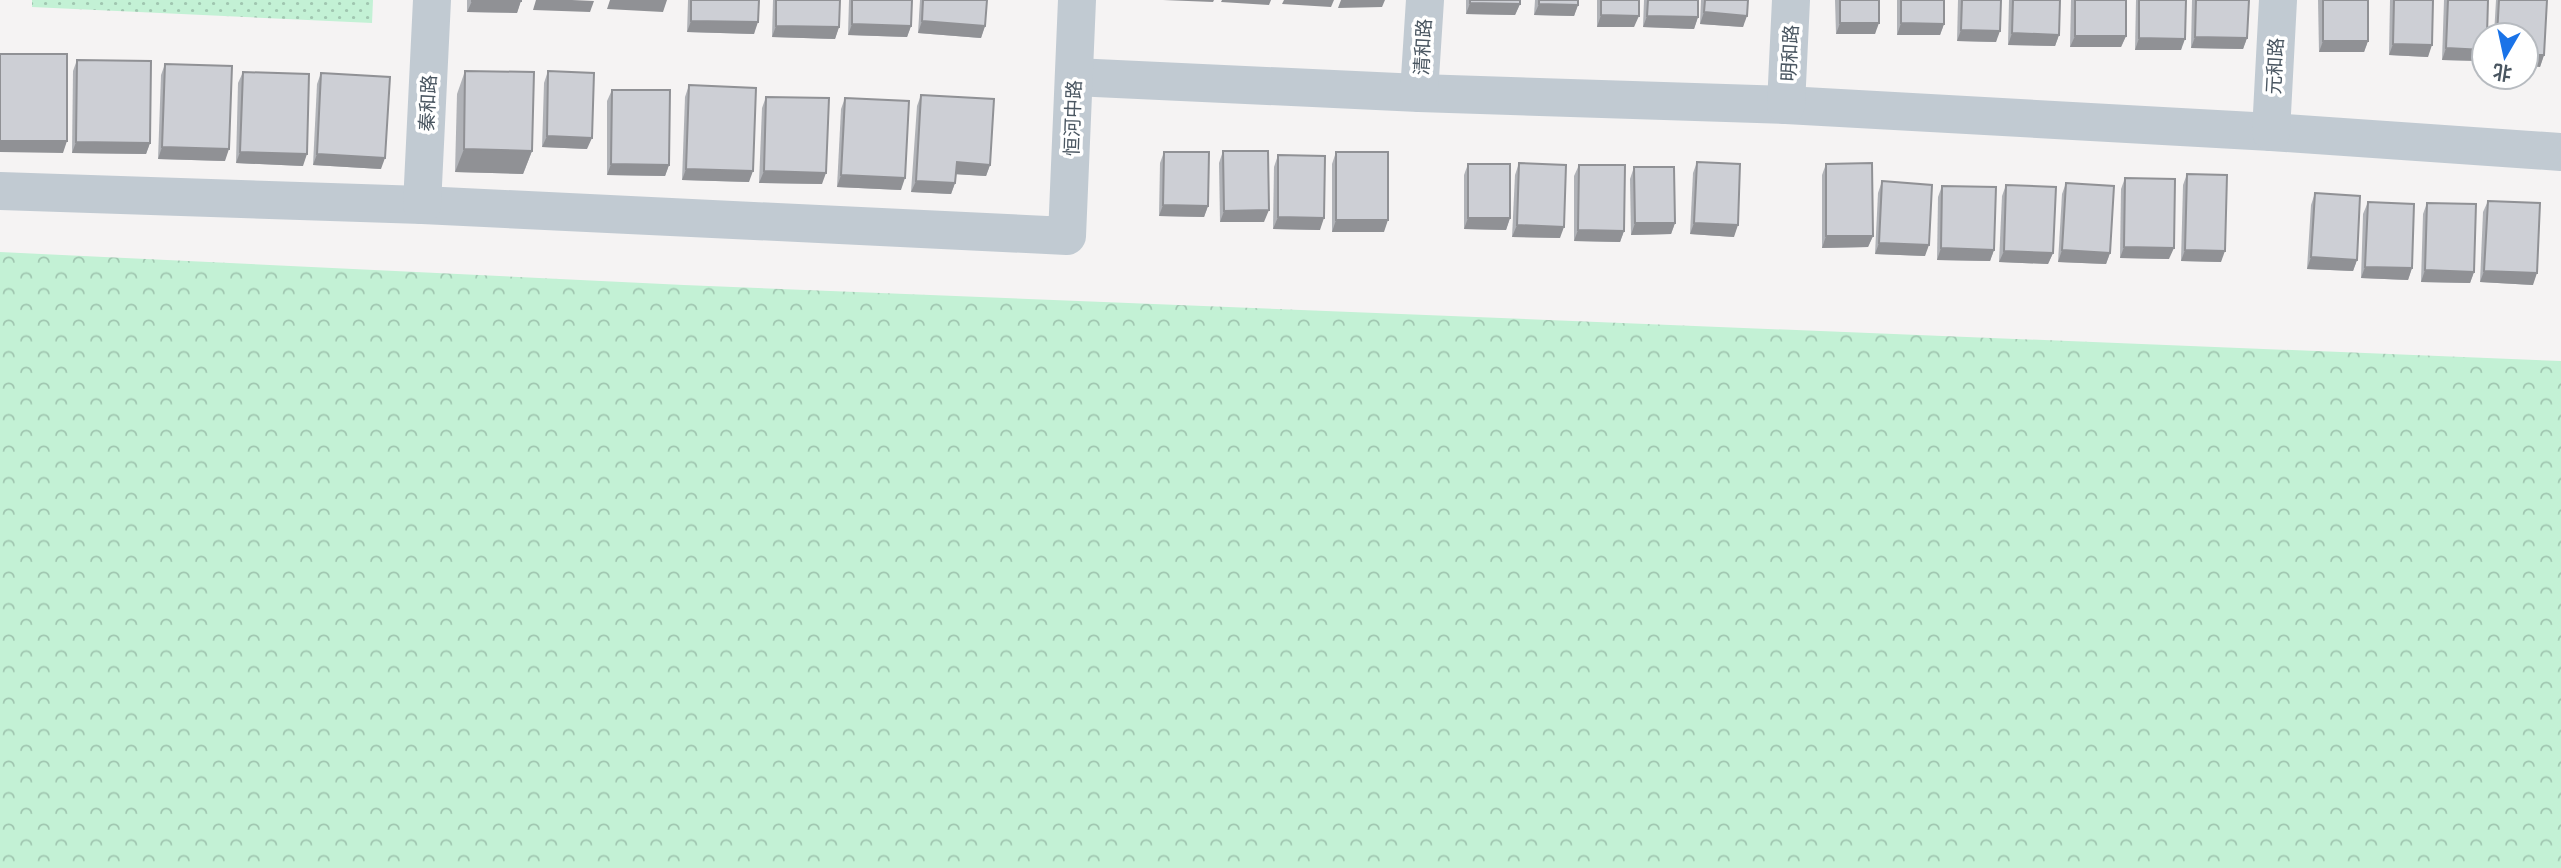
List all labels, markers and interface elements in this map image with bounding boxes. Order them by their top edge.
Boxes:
street label: 清和路 [1409,18,1435,76]
north arrow [2470,21,2540,91]
street label: 明和路 [1776,24,1802,82]
street label: 元和路 [2261,37,2287,95]
text: 北 [2491,60,2513,86]
street label: 秦和路 [414,74,440,132]
street label: 恒河中路 [1059,80,1085,156]

